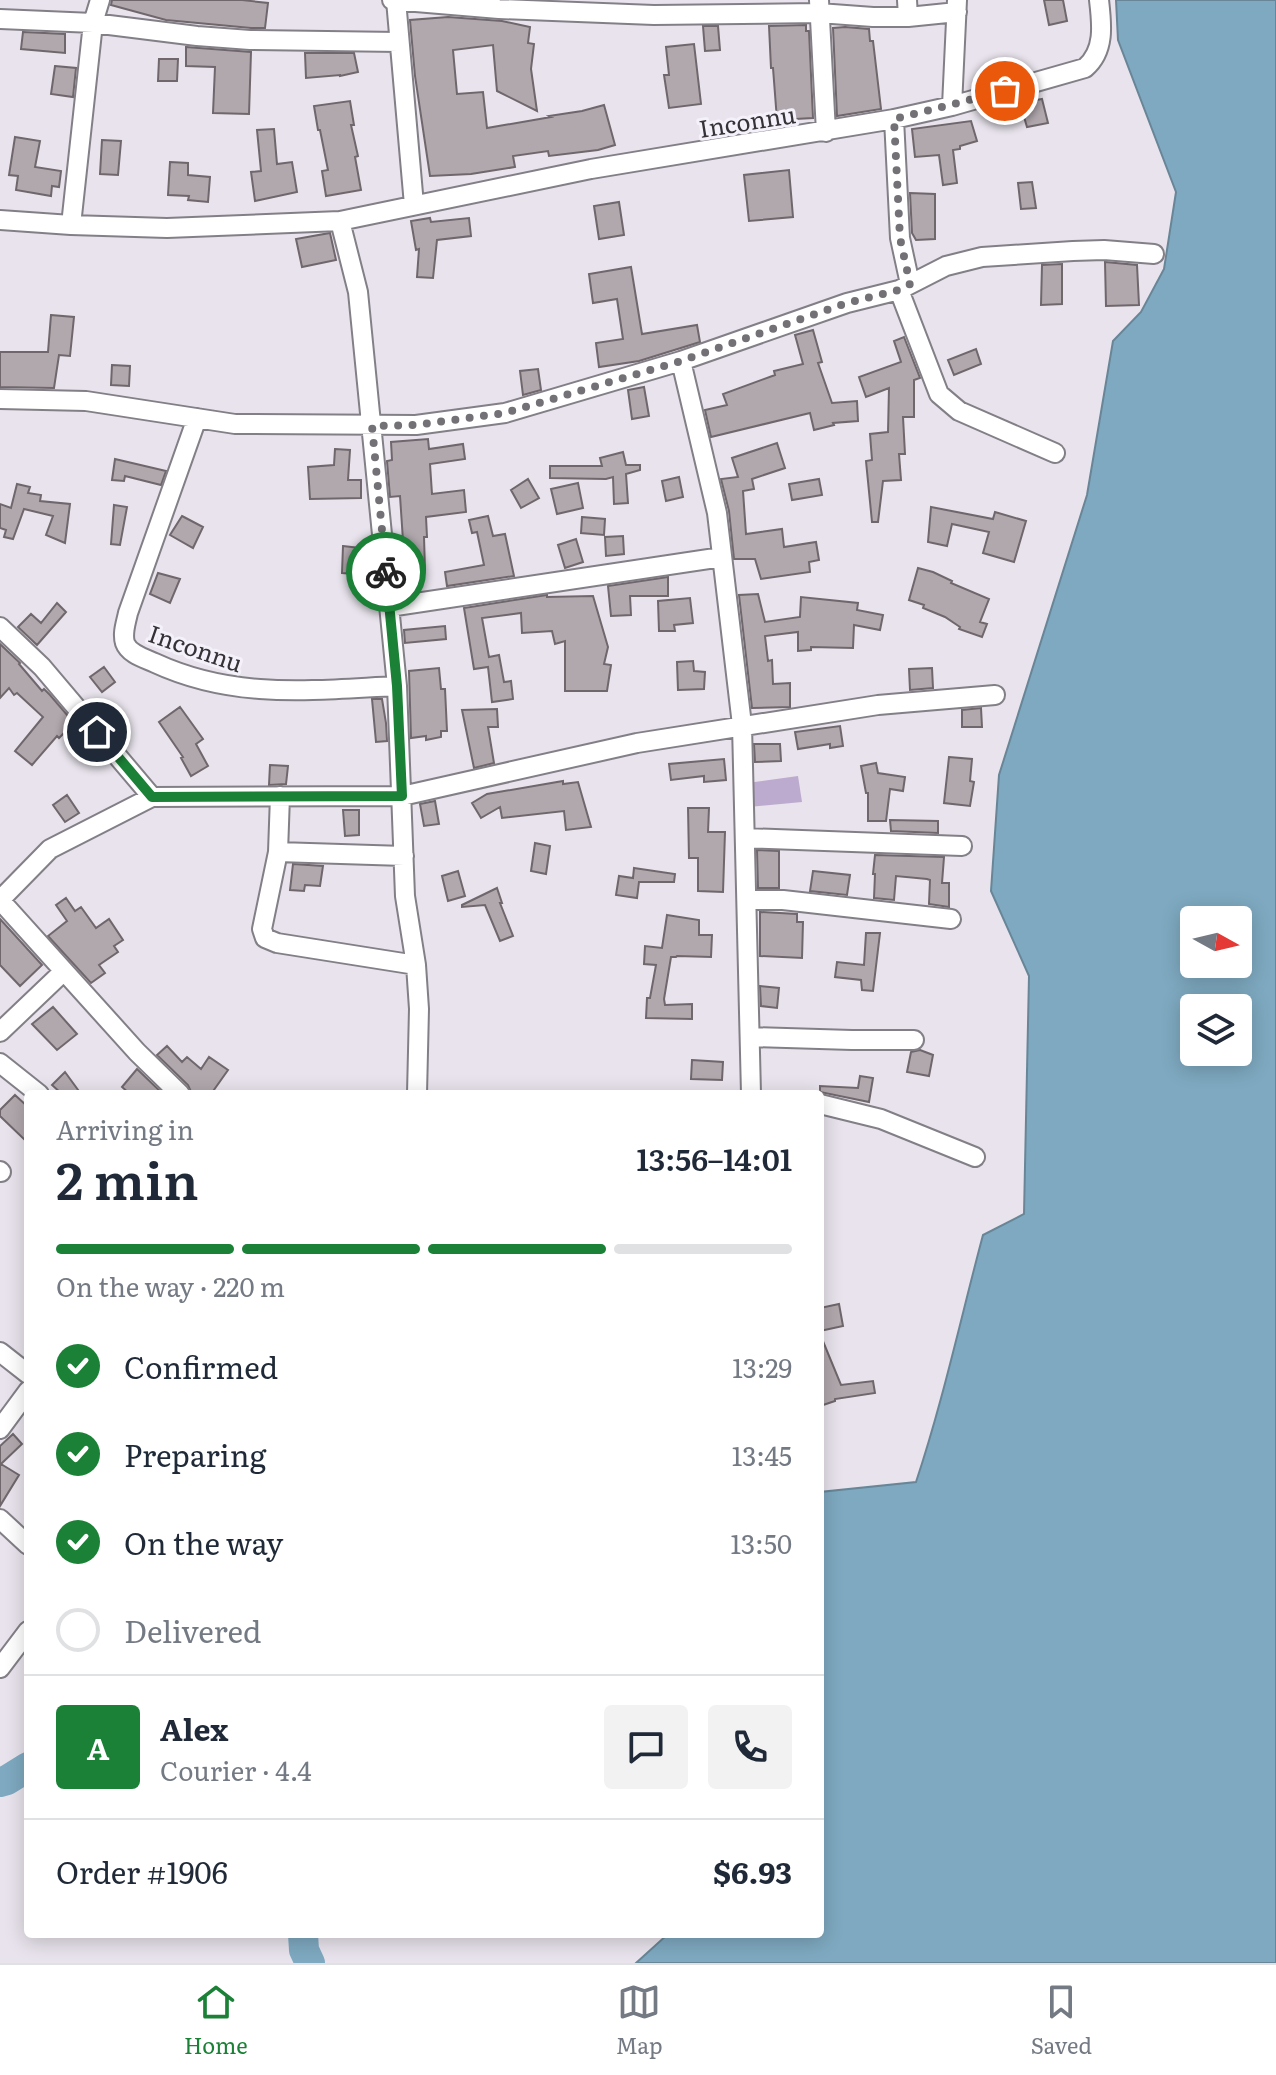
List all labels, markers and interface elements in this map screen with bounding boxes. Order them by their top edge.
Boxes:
pin [971,57,1039,125]
icon: bag [983,69,1027,113]
street label: Inconnu [696,95,798,145]
courier [346,532,426,612]
icon: bike [364,550,408,594]
street label: Inconnu [144,615,248,679]
pin [63,698,131,766]
icon: home [75,710,119,754]
north arrow [1180,906,1252,978]
map controls [1180,906,1252,1066]
button: layers [1180,994,1252,1066]
text: Arriving in [56,1109,194,1148]
text: 13:56–14:01 [636,1136,792,1180]
text: 2 min [56,1139,199,1216]
text: On the way · 220 m [56,1266,285,1305]
icon: check [56,1344,100,1388]
text: Confirmed [124,1344,278,1388]
text: 13:29 [732,1347,792,1386]
icon: check [56,1432,100,1476]
text: Preparing [124,1432,266,1476]
text: 13:45 [732,1435,792,1474]
icon: check [56,1520,100,1564]
text: On the way [124,1520,283,1564]
text: 13:50 [730,1523,792,1562]
text: Delivered [124,1608,261,1652]
button: chat [604,1705,688,1789]
button: phone [708,1705,792,1789]
text: Alex [160,1706,228,1750]
text: A [87,1725,109,1769]
text: Courier · 4.4 [160,1750,312,1789]
text: Order #1906 [56,1849,228,1893]
text: $6.93 [713,1849,792,1893]
tab: Home [184,1980,248,2061]
tab: Map [616,1980,663,2061]
tab: Saved [1031,1980,1092,2061]

